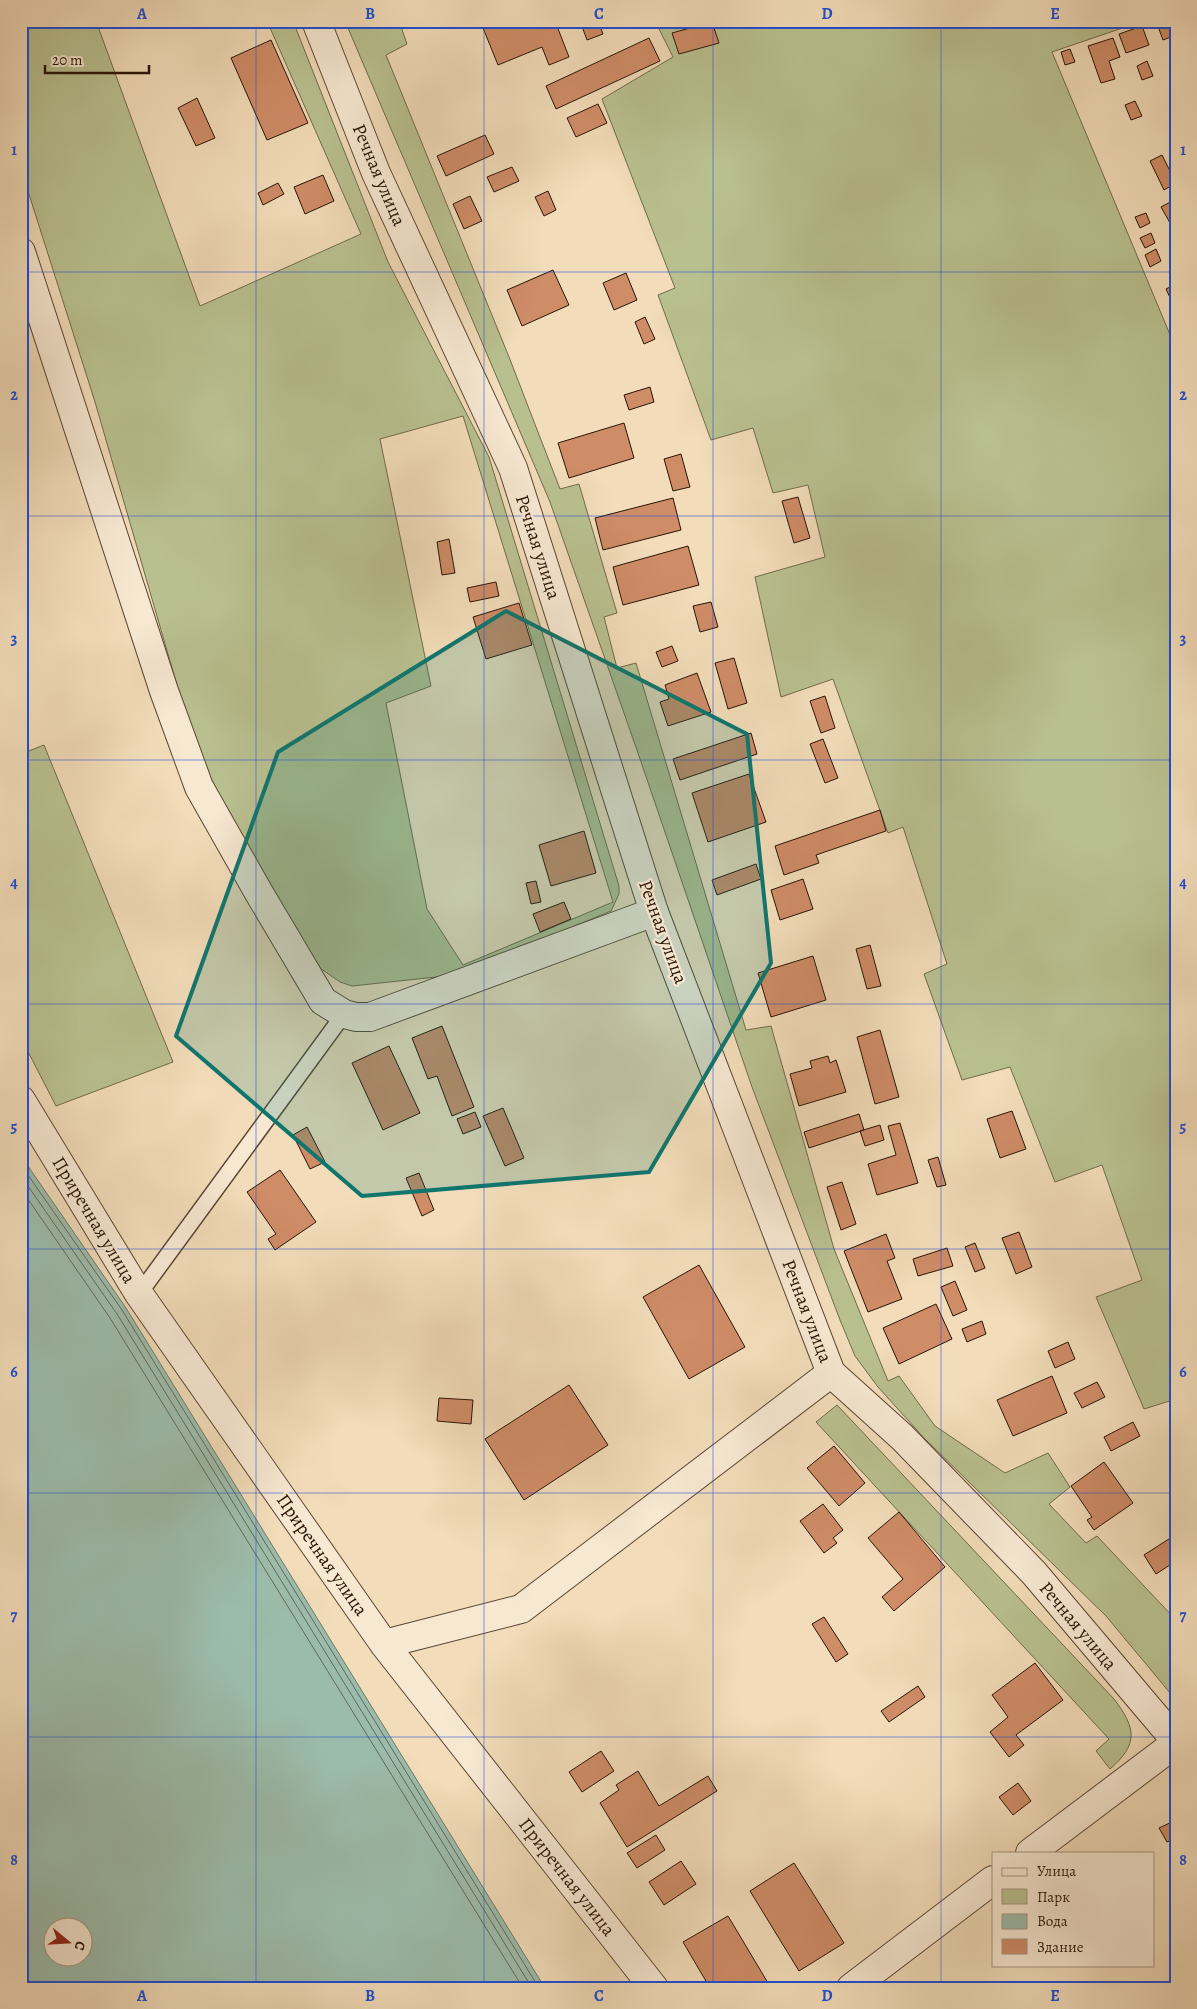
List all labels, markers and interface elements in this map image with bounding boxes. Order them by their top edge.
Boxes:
text: A [136,3,148,25]
text: B [365,3,375,25]
text: C [594,3,604,25]
text: D [821,3,833,25]
text: E [1050,3,1060,25]
scale bar [45,42,149,74]
text: 20 m [52,50,83,70]
street label: Речная улица [346,120,412,230]
text: 1 [11,139,17,161]
text: 1 [1180,139,1186,161]
text: 2 [10,384,18,406]
text: 2 [1179,384,1187,406]
street label: Речная улица [509,491,567,603]
text: 3 [11,628,18,650]
text: 3 [1180,628,1187,650]
text: 4 [10,872,18,894]
text: 4 [1179,872,1187,894]
street label: Речная улица [632,877,694,988]
text: 5 [11,1116,18,1138]
text: 5 [1180,1116,1187,1138]
street label: Приречная улица [46,1152,142,1288]
street label: Речная улица [775,1256,839,1367]
text: 6 [10,1361,18,1383]
text: 6 [1179,1361,1187,1383]
street label: Приречная улица [270,1489,374,1621]
street label: Речная улица [1033,1576,1123,1676]
text: 7 [11,1605,18,1627]
text: 7 [1180,1605,1187,1627]
street label: Приречная улица [513,1812,622,1942]
text: 8 [10,1849,18,1871]
text: 8 [1179,1849,1187,1871]
legend [992,1852,1154,1966]
text: Улица [1037,1861,1076,1881]
text: Парк [1037,1887,1070,1907]
text: Вода [1037,1911,1068,1931]
north arrow [42,1916,92,1966]
text: Здание [1037,1937,1084,1957]
text: С [69,1939,90,1953]
text: A [136,1985,148,2007]
text: B [365,1985,375,2007]
text: C [594,1985,604,2007]
text: D [821,1985,833,2007]
text: E [1050,1985,1060,2007]

